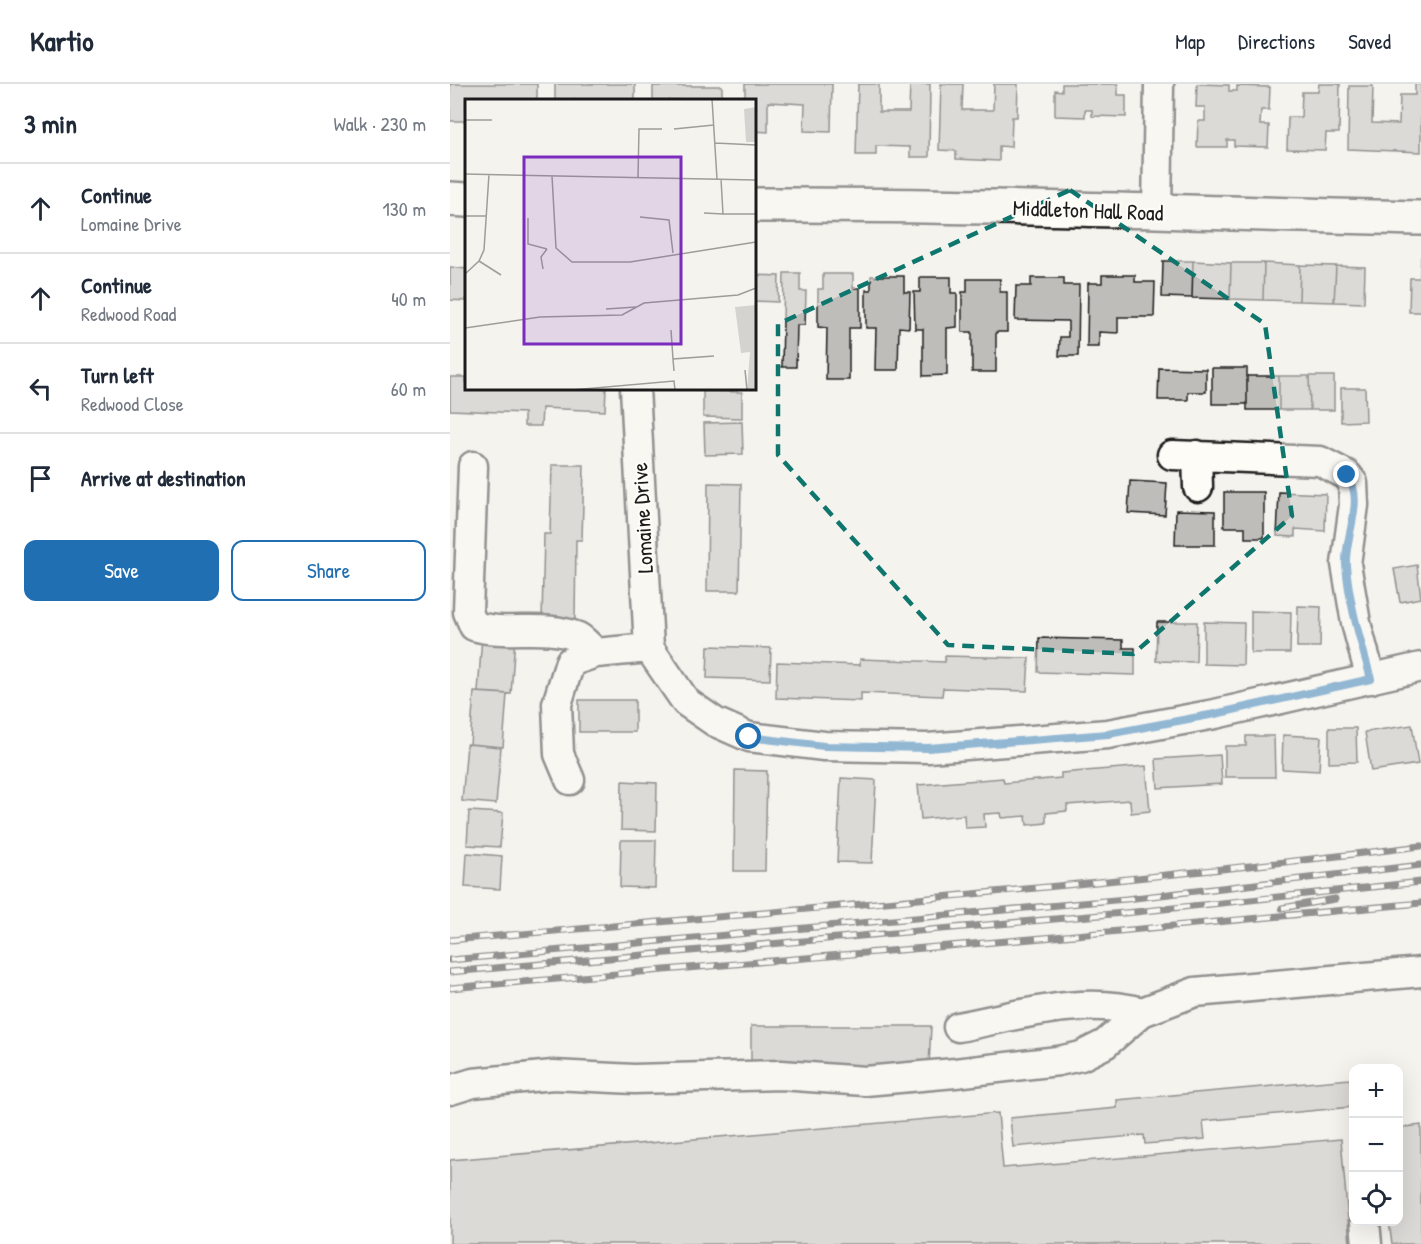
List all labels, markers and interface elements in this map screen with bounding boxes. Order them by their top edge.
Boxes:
text: Kartio [30,22,94,60]
text: Map [1175,27,1205,56]
text: Directions [1238,27,1315,56]
text: Saved [1348,27,1391,56]
inset map [465,99,756,390]
text: 3 min [24,106,77,141]
text: Walk · 230 m [334,110,426,137]
text: Continue [81,180,152,210]
icon: ahead [24,192,57,225]
street label: Middleton Hall Road [1012,192,1164,228]
text: 130 m [383,195,426,222]
text: Lomaine Drive [81,210,182,237]
text: Continue [81,270,152,300]
icon: ahead [24,282,57,315]
text: 40 m [391,285,426,312]
text: Redwood Road [81,300,176,327]
text: Turn left [81,360,154,390]
icon: left [24,372,57,405]
text: 60 m [391,375,426,402]
text: Redwood Close [81,390,184,417]
route end [1333,461,1359,487]
icon: arrive [24,462,57,495]
street label: Lomaine Drive [624,462,660,574]
text: Arrive at destination [81,463,246,493]
button: Save [24,540,219,601]
button: Share [231,540,426,601]
route start [735,723,761,749]
map controls [1349,1064,1403,1226]
button: + [1349,1064,1403,1118]
button: − [1349,1118,1403,1172]
button: locate [1349,1172,1403,1226]

